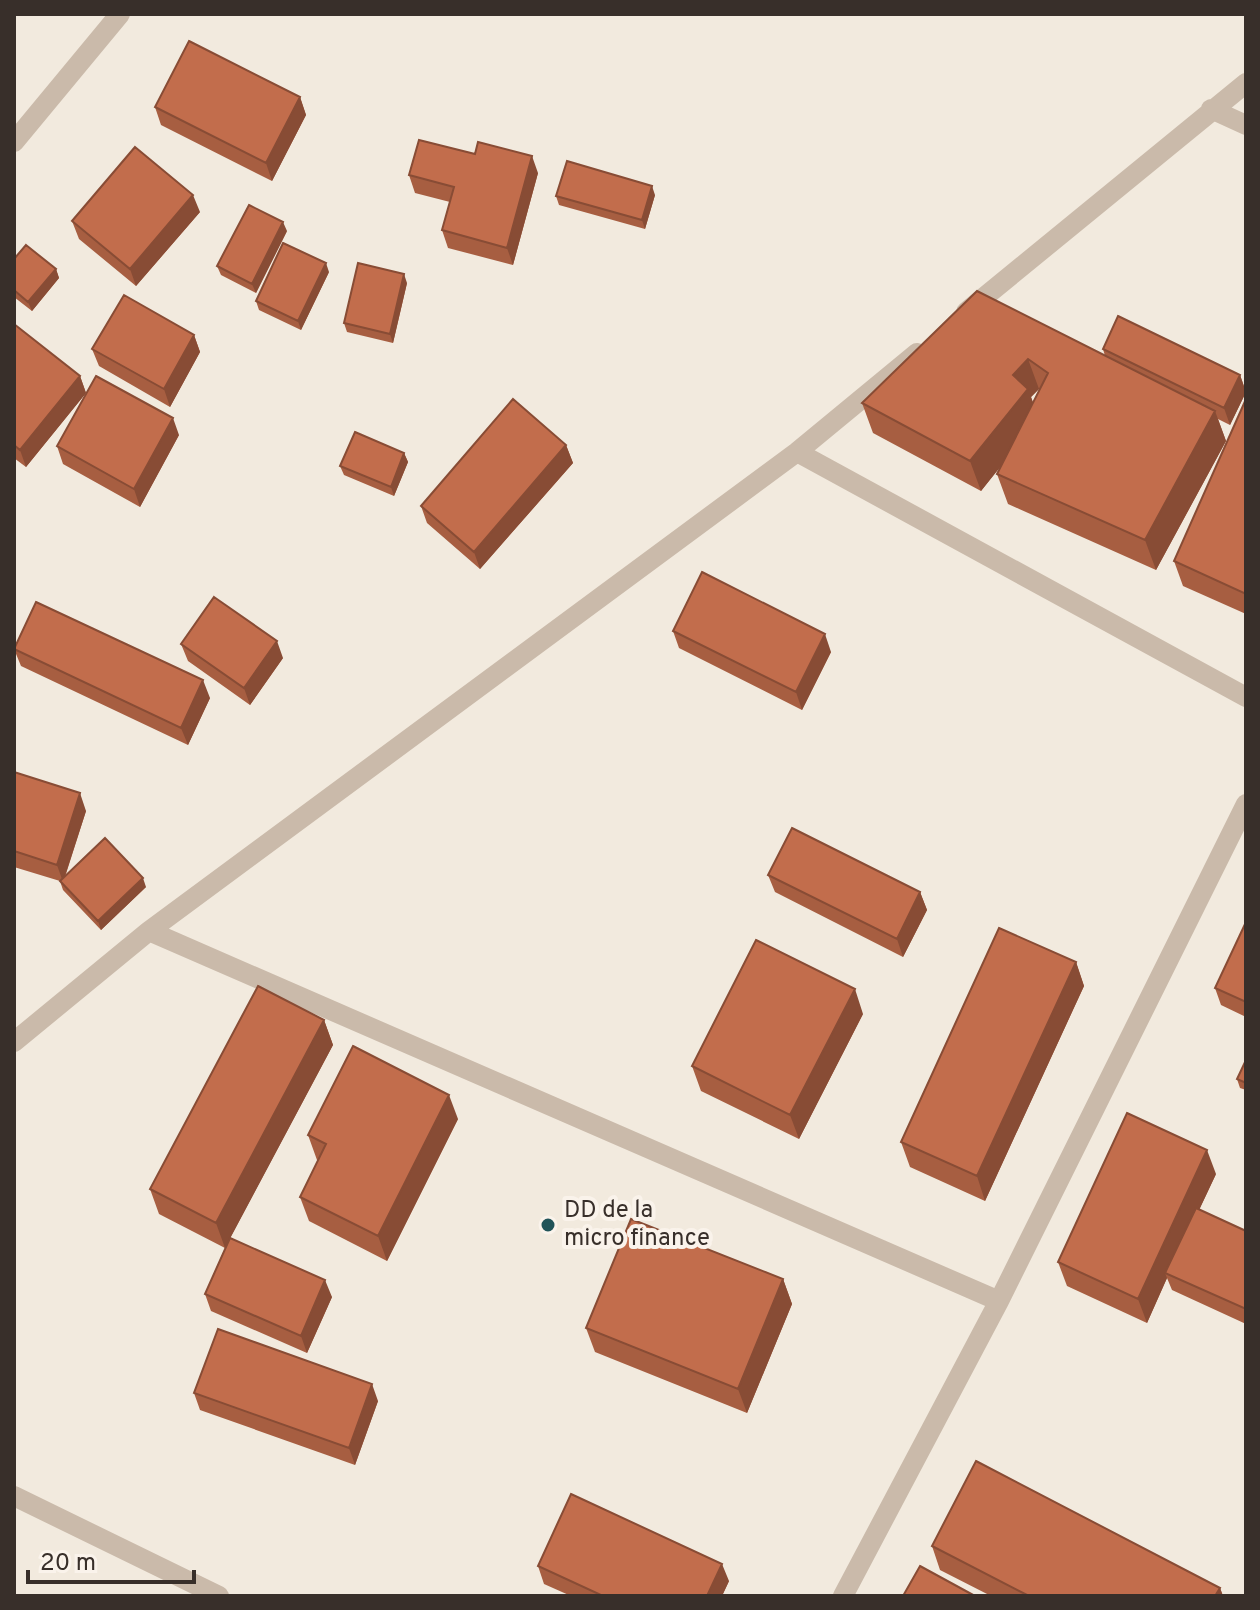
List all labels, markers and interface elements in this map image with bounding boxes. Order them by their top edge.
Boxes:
place label: DD de la micro finance [564,1196,710,1254]
marker: DD de la micro finance [539,1216,557,1234]
scale bar [28,1534,194,1584]
text: 20 m [40,1549,96,1579]

